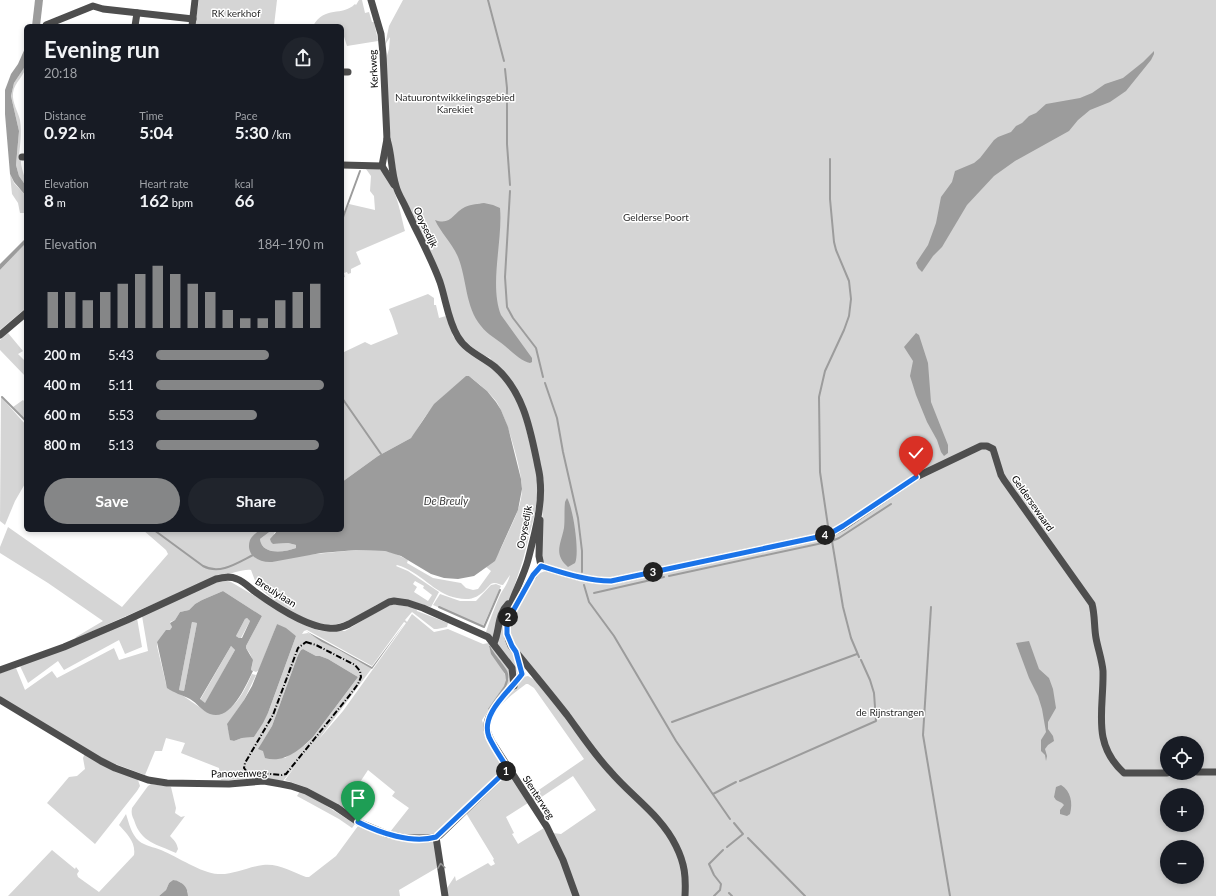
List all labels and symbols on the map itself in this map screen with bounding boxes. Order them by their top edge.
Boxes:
park label: RK kerkhof [212,7,261,19]
street label: Kerkweg [366,49,380,89]
park label: Natuurontwikkelingsgebied Karekiet [395,91,515,115]
street label: Ooysedijk [411,205,441,250]
park label: Gelderse Poort [623,211,689,223]
pin [899,436,933,477]
street label: Geldersewaard [1009,473,1057,533]
water label: De Breuly [424,494,469,507]
street label: Ooysedijk [514,504,534,550]
pin: 4 [815,525,835,545]
pin: 3 [643,562,663,582]
street label: Breulylaan [253,575,299,609]
pin: 2 [498,607,518,627]
park label: de Rijnstrangen [856,706,924,718]
pin: 1 [496,761,516,781]
street label: Panovenweg [211,767,267,779]
street label: Slenterweg [521,773,557,821]
pin [341,781,375,822]
one-way arrow [437,863,446,869]

